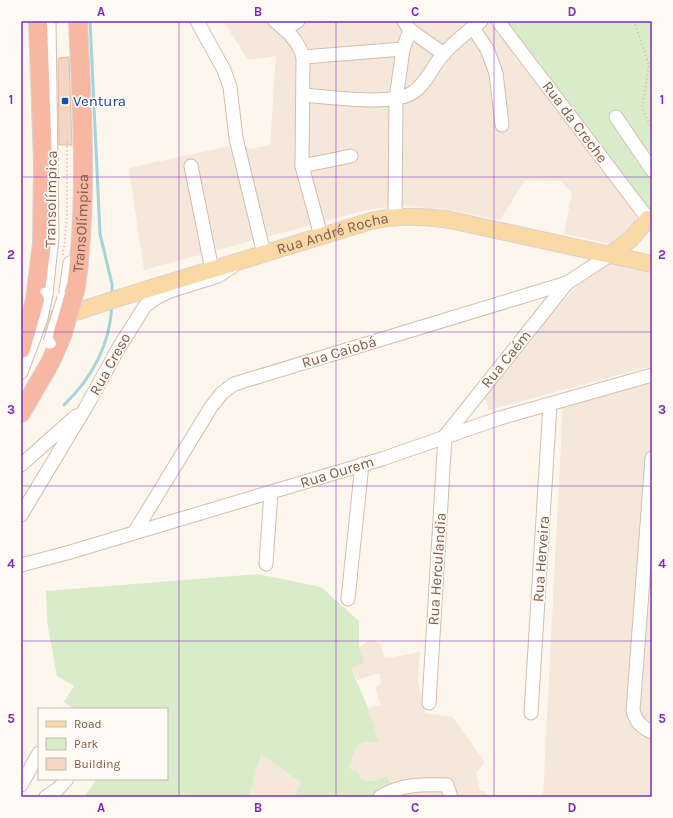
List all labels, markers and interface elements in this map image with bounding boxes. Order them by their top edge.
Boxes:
text: A [97,4,105,19]
text: B [254,4,262,19]
text: C [411,4,419,19]
text: D [568,4,577,19]
street label: Rua da Creche [538,78,612,166]
text: 1 [9,92,13,107]
place label: Ventura [73,92,126,110]
text: 1 [660,92,664,107]
marker: Ventura [60,96,70,106]
street label: Transolímpica [41,150,61,248]
street label: TransOlímpica [69,174,92,273]
street label: Rua André Rocha [274,209,390,258]
text: 2 [7,247,15,262]
text: 2 [658,247,666,262]
street label: Rua Caém [477,326,535,392]
street label: Rua Creso [86,330,134,398]
street label: Rua Caiobá [299,332,379,372]
text: 3 [7,402,15,417]
text: 3 [658,402,666,417]
street label: Rua Ourem [298,452,376,492]
street label: Rua Herculandia [424,512,450,626]
street label: Rua Herveira [529,515,553,603]
text: 4 [7,556,15,571]
text: 4 [658,556,666,571]
legend [38,708,168,780]
text: 5 [7,711,15,726]
text: 5 [658,711,666,726]
text: Road [74,717,102,731]
text: Park [74,737,99,751]
text: Building [74,757,121,771]
text: A [97,800,105,815]
text: B [254,800,262,815]
text: C [411,800,419,815]
text: D [568,800,577,815]

